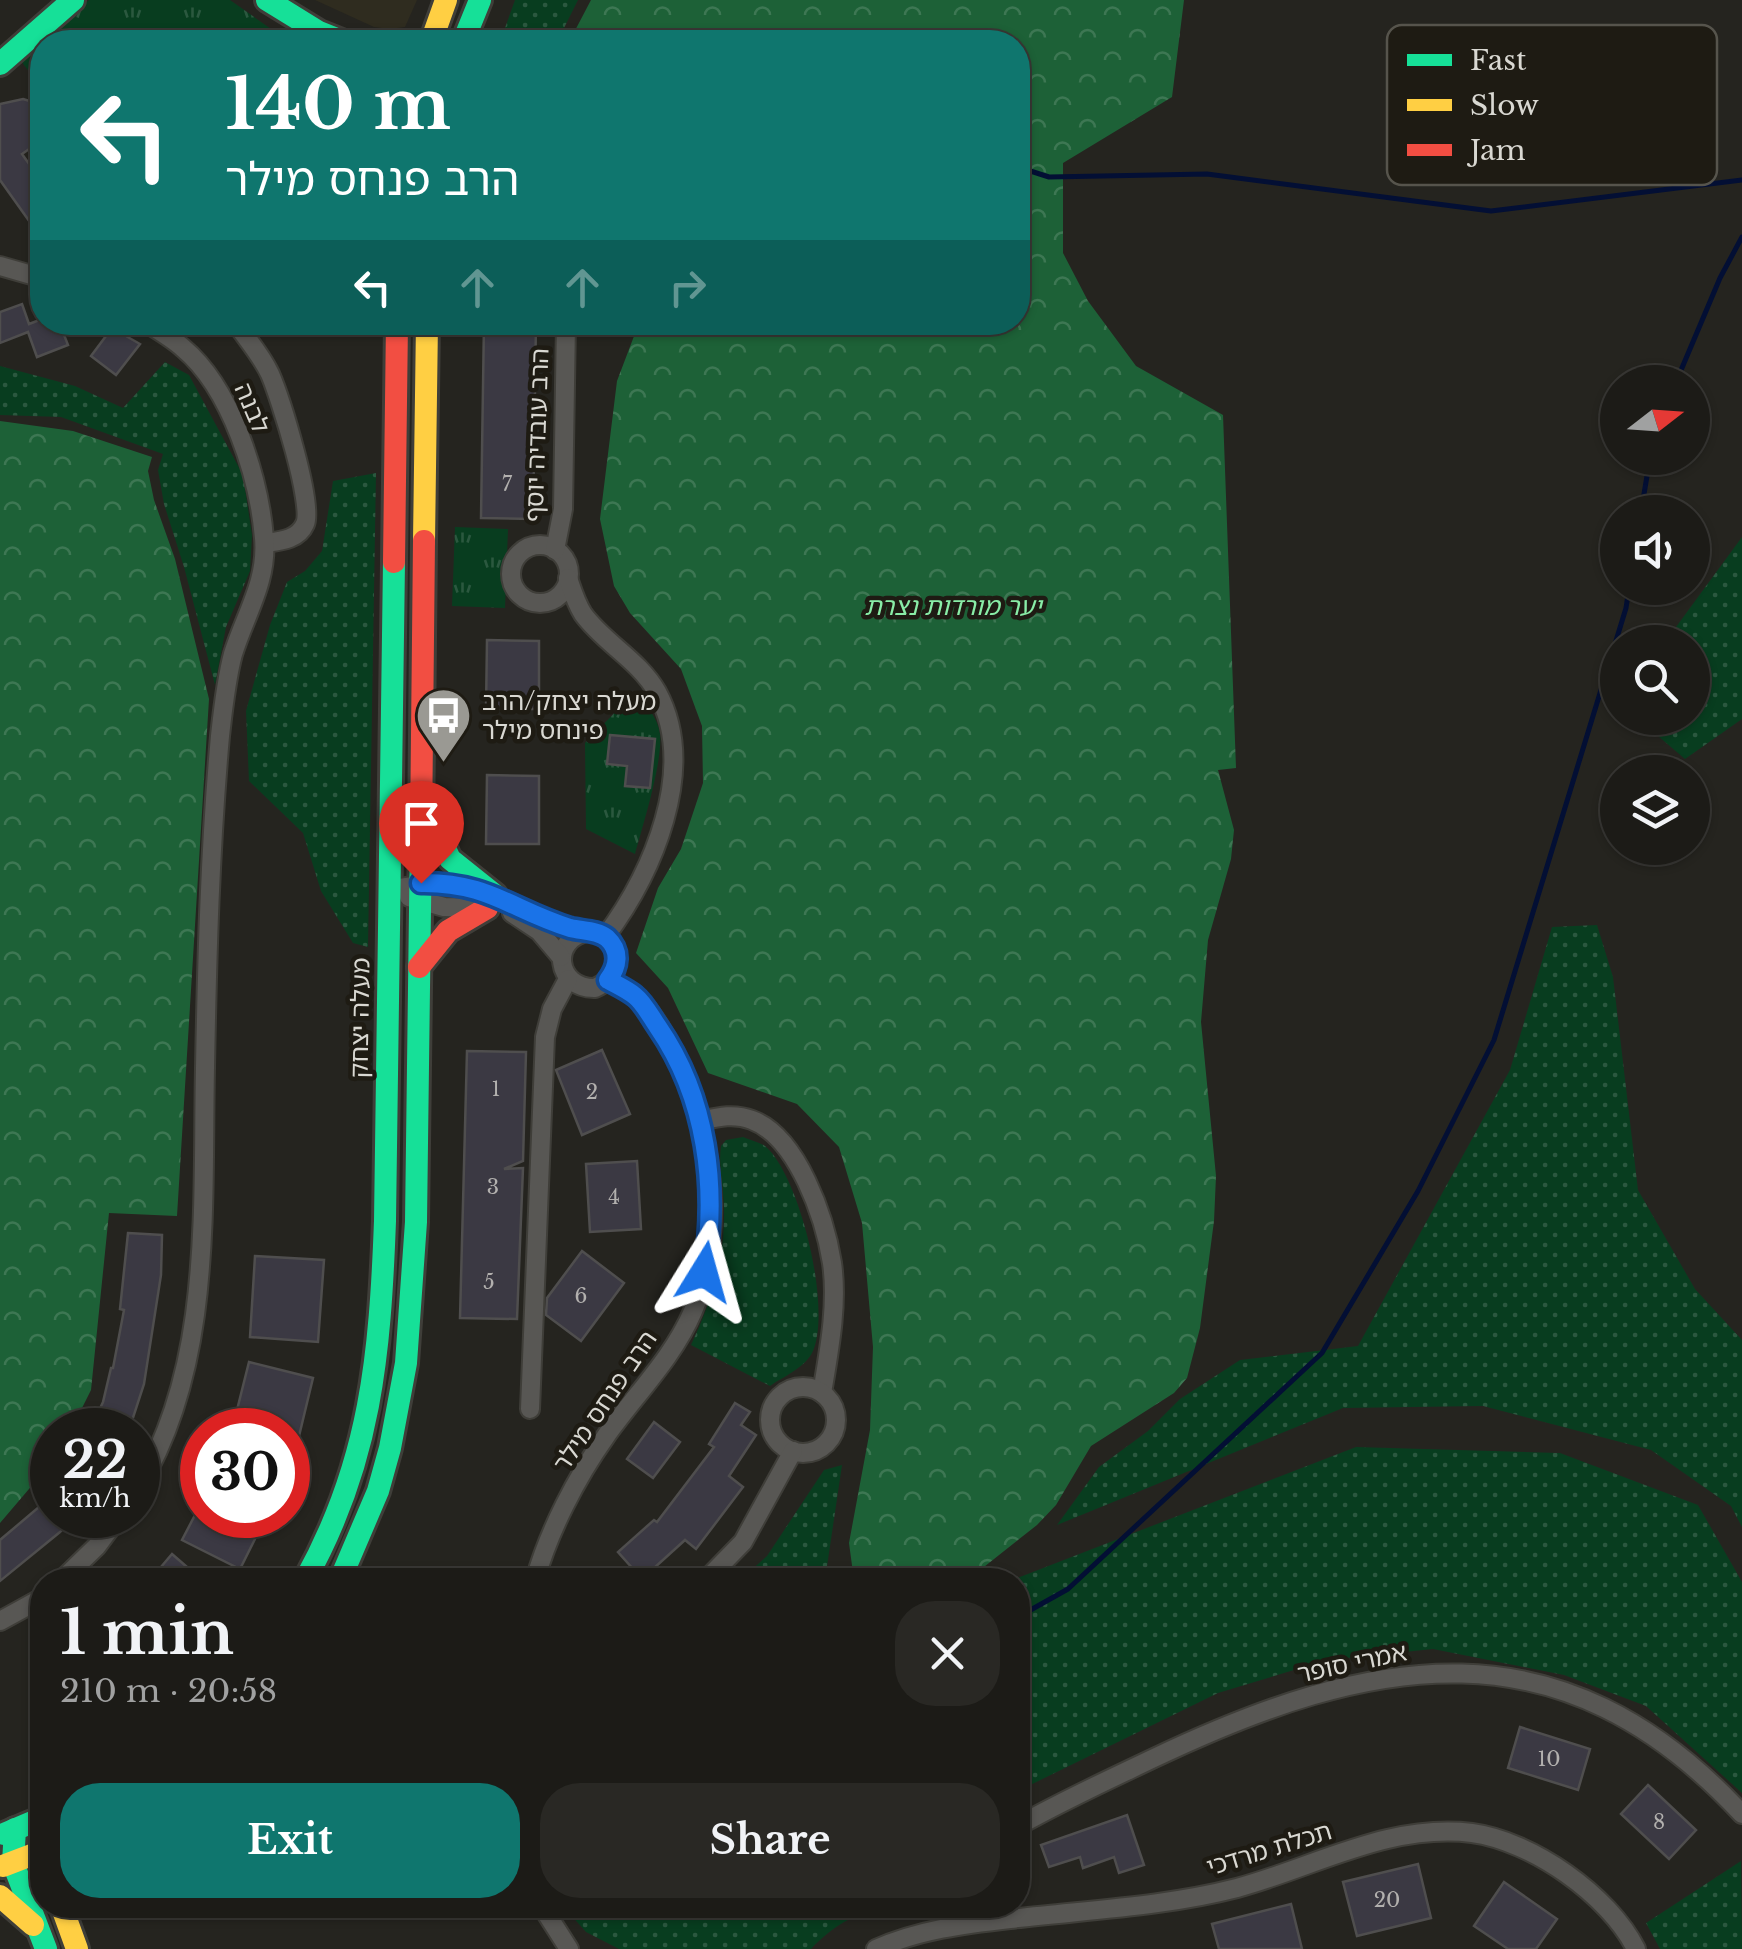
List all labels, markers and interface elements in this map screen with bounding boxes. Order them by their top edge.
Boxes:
legend [1387,25,1717,185]
text: Fast [1470,43,1527,78]
text: 140 m [225,61,451,148]
icon: left [60,70,190,200]
text: Slow [1470,88,1539,123]
text: Jam [1466,133,1526,168]
text: הרב פנחס מילר [225,151,519,207]
icon: left [345,260,400,315]
icon: ahead [450,260,505,315]
icon: ahead [555,260,610,315]
icon: right [660,260,715,315]
street label: הרב עובדיה יוסף [518,347,556,523]
north arrow [1600,365,1710,475]
map controls [1600,365,1710,865]
street label: לבנה [228,378,276,438]
house number: 7 [502,472,513,496]
button: sound [1600,495,1710,605]
park label: יער מורדות נצרת [864,591,1044,622]
button: search [1600,625,1710,735]
bus stop icon: מעלה יצחק/הרב פינחס מילר [413,685,473,764]
place label: מעלה יצחק/הרב פינחס מילר [482,686,656,746]
button: layers [1600,755,1710,865]
pin [379,781,464,884]
icon: arrive [394,796,449,851]
street label: מעלה יצחק [343,957,377,1079]
house number: 1 [492,1077,500,1101]
house number: 2 [586,1080,598,1104]
house number: 3 [487,1175,499,1199]
house number: 4 [608,1185,620,1209]
position arrow [652,1220,756,1324]
house number: 5 [483,1270,495,1294]
house number: 6 [575,1284,587,1308]
street label: הרב פנחס מילר [546,1325,664,1477]
speed limit sign: 30 [180,1408,310,1538]
text: 22 [62,1429,128,1492]
text: km/h [60,1483,130,1514]
text: 1 min [60,1596,234,1670]
button: close [895,1601,1000,1706]
street label: אמרי סופר [1294,1636,1410,1690]
text: 210 m · 20:58 [60,1671,277,1711]
house number: 10 [1537,1747,1561,1771]
button: Exit [60,1783,520,1898]
button: Share [540,1783,1000,1898]
house number: 8 [1653,1810,1665,1834]
street label: תכלת מרדכי [1203,1815,1335,1883]
house number: 20 [1374,1888,1400,1912]

